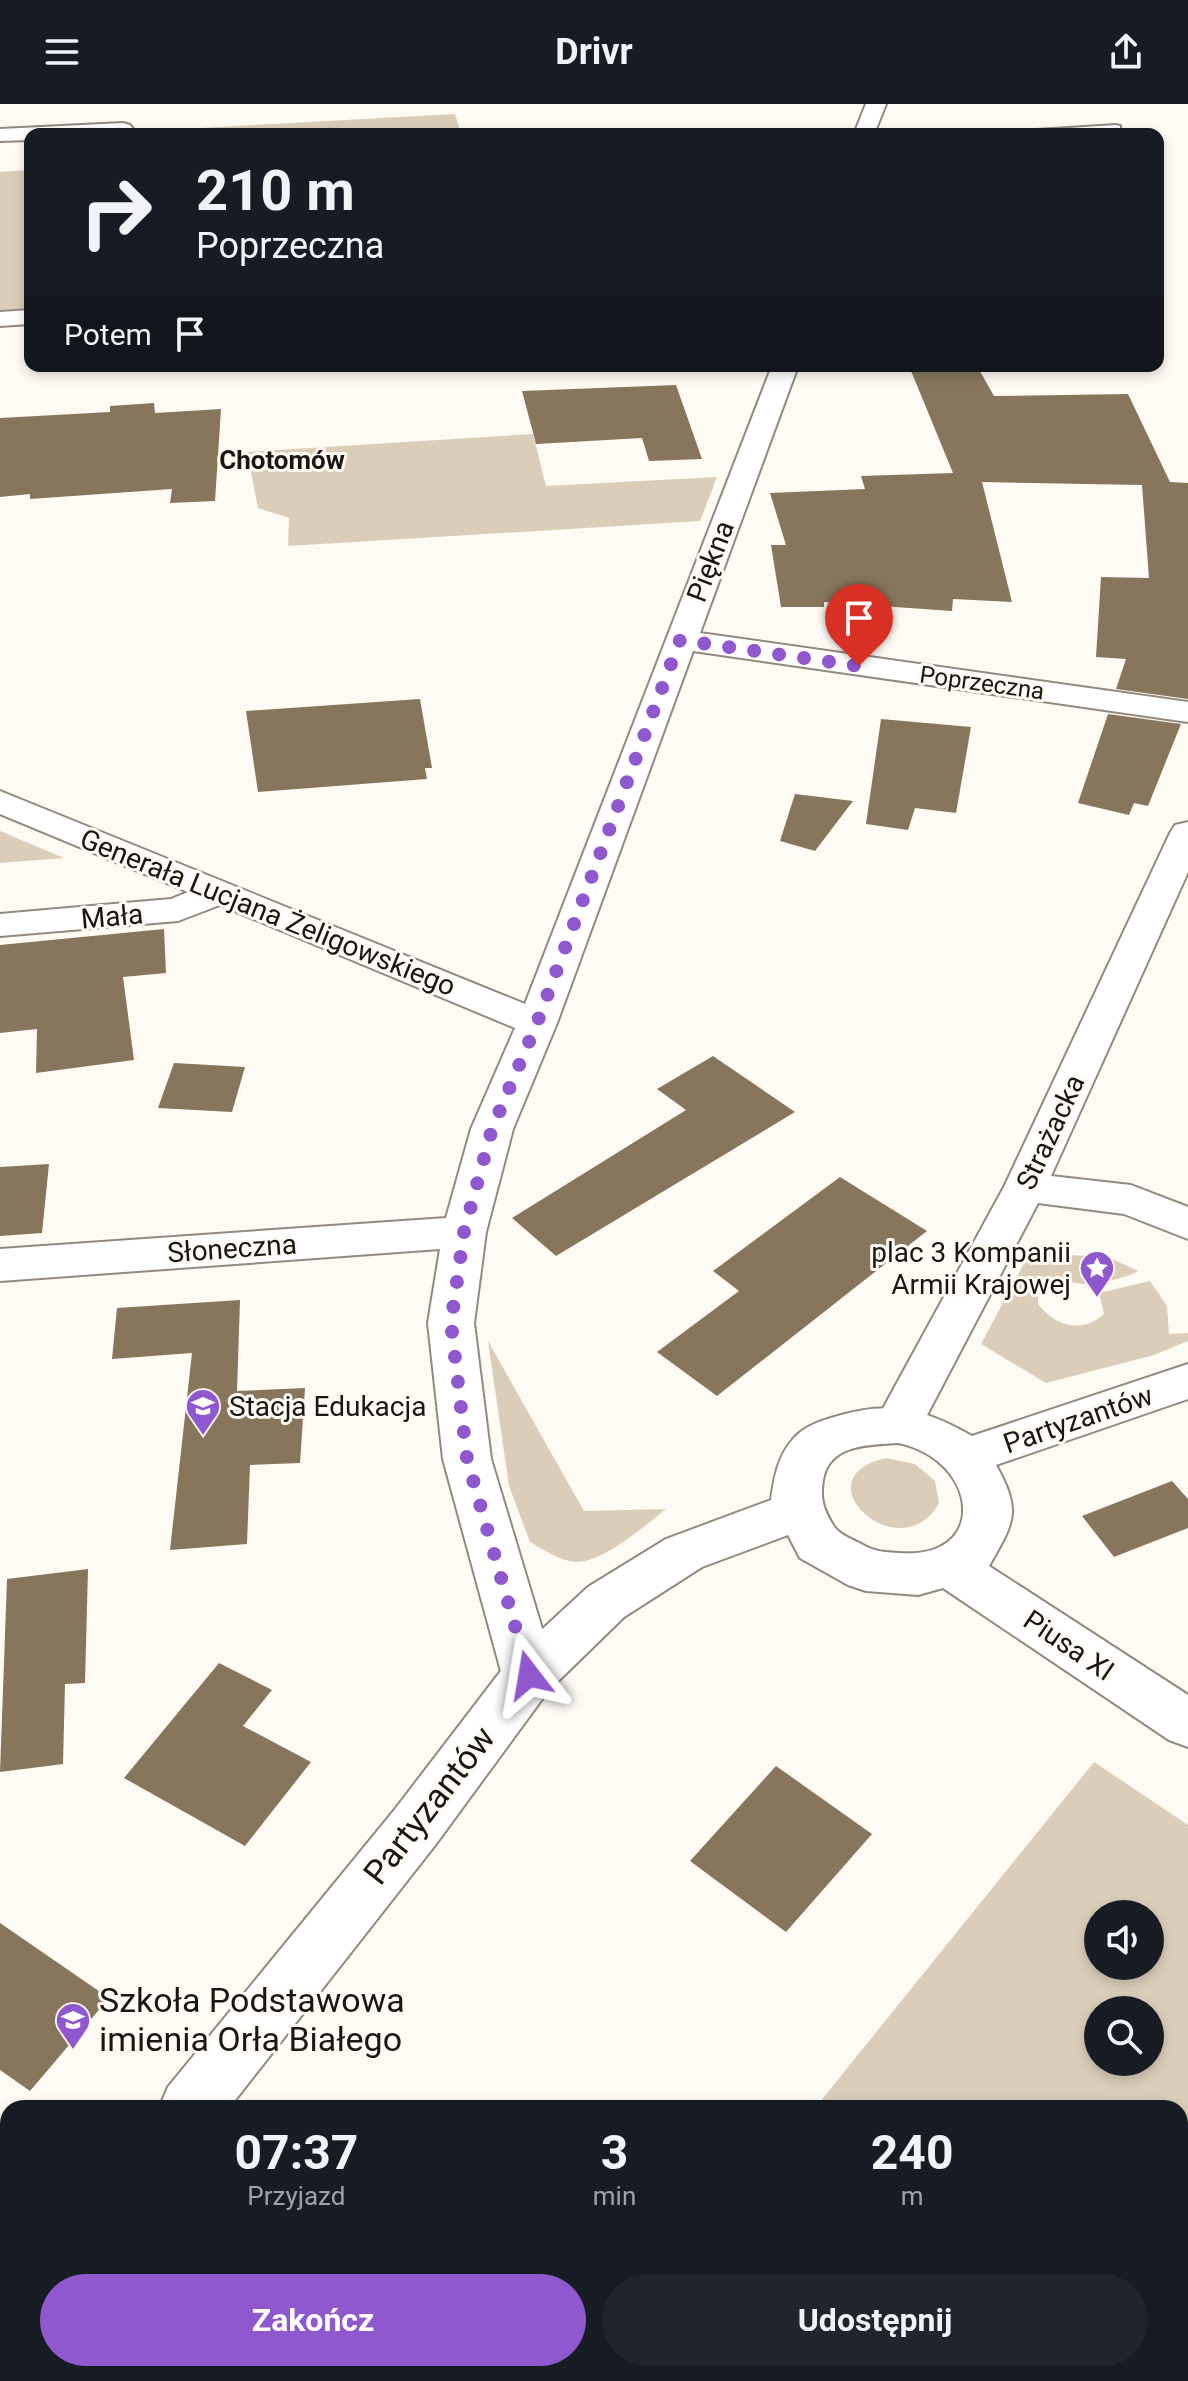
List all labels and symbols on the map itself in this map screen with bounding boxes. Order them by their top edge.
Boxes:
district label: Chotomów [219,445,345,475]
street label: Piękna [680,516,741,606]
pin [825,584,893,666]
street label: Poprzeczna [918,660,1046,706]
street label: Generała Lucjana Żeligowskiego [75,822,460,1003]
street label: Mała [79,897,145,936]
street label: Strażacka [1009,1069,1091,1195]
street label: Słoneczna [166,1228,298,1269]
place label: plac 3 Kompanii Armii Krajowej [871,1236,1071,1301]
place icon: plac 3 Kompanii Armii Krajowej [1078,1249,1116,1299]
street label: Partyzantów [999,1379,1157,1460]
school or university icon: Stacja Edukacja [184,1387,222,1437]
place label: Stacja Edukacja [229,1390,426,1423]
street label: Piusa XI [1017,1603,1120,1688]
position arrow [487,1633,571,1717]
street label: Partyzantów [355,1718,503,1892]
place label: Szkoła Podstawowa imienia Orła Białego [99,1980,405,2059]
school or university icon: Szkoła Podstawowa imienia Orła Białego [54,2001,92,2051]

